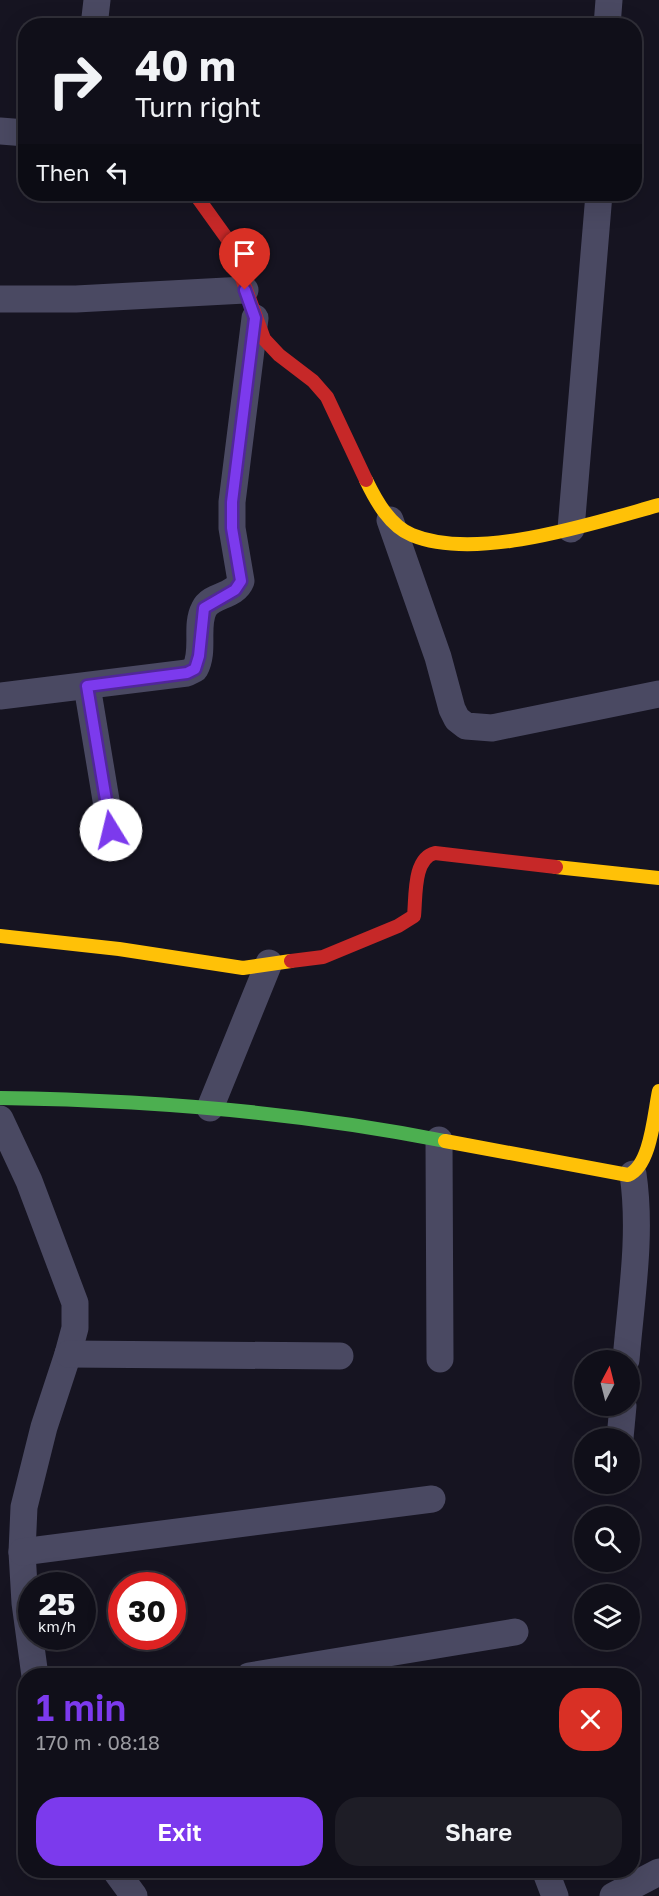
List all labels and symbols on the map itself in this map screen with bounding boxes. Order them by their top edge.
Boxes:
pin [219,228,270,290]
position arrow [79,798,143,862]
north arrow [574,1350,640,1416]
speed limit sign: 30 [108,1572,186,1650]

